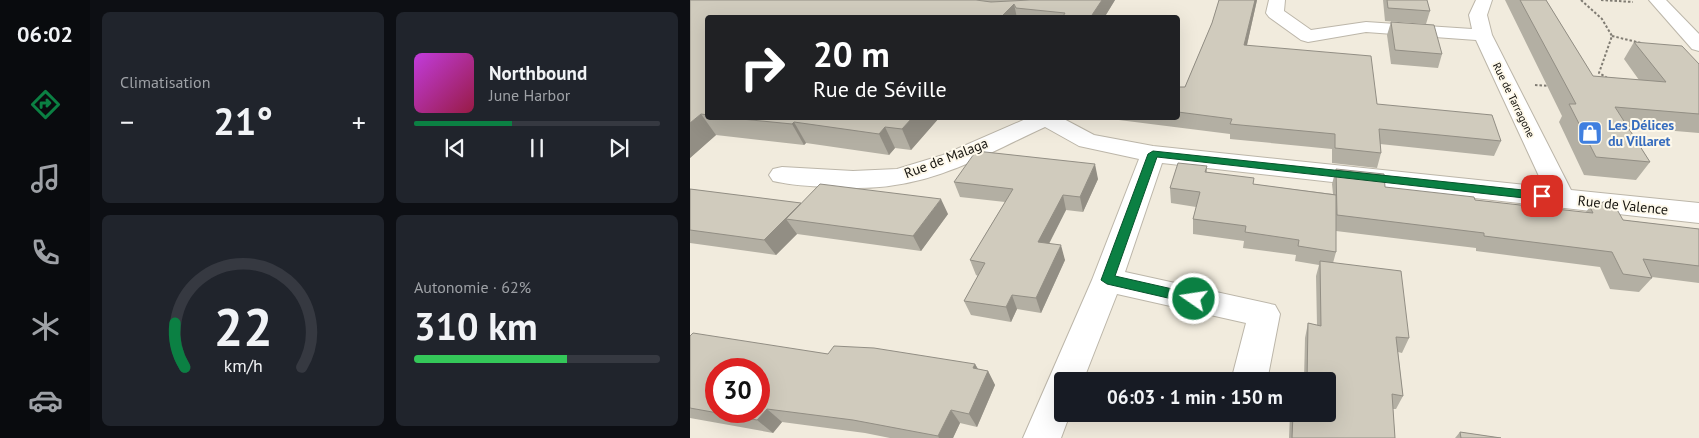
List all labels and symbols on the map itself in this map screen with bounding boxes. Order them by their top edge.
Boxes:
street label: Rue de Tarragone [1490,60,1538,140]
place label: Les Délices du Villaret [1608,116,1674,150]
shop icon: Les Délices du Villaret [1577,120,1603,146]
street label: Rue de Malaga [901,134,991,182]
pin [1521,175,1563,217]
street label: Rue de Valence [1577,191,1669,219]
position arrow [1167,272,1219,324]
speed limit sign: 30 [705,358,770,423]

